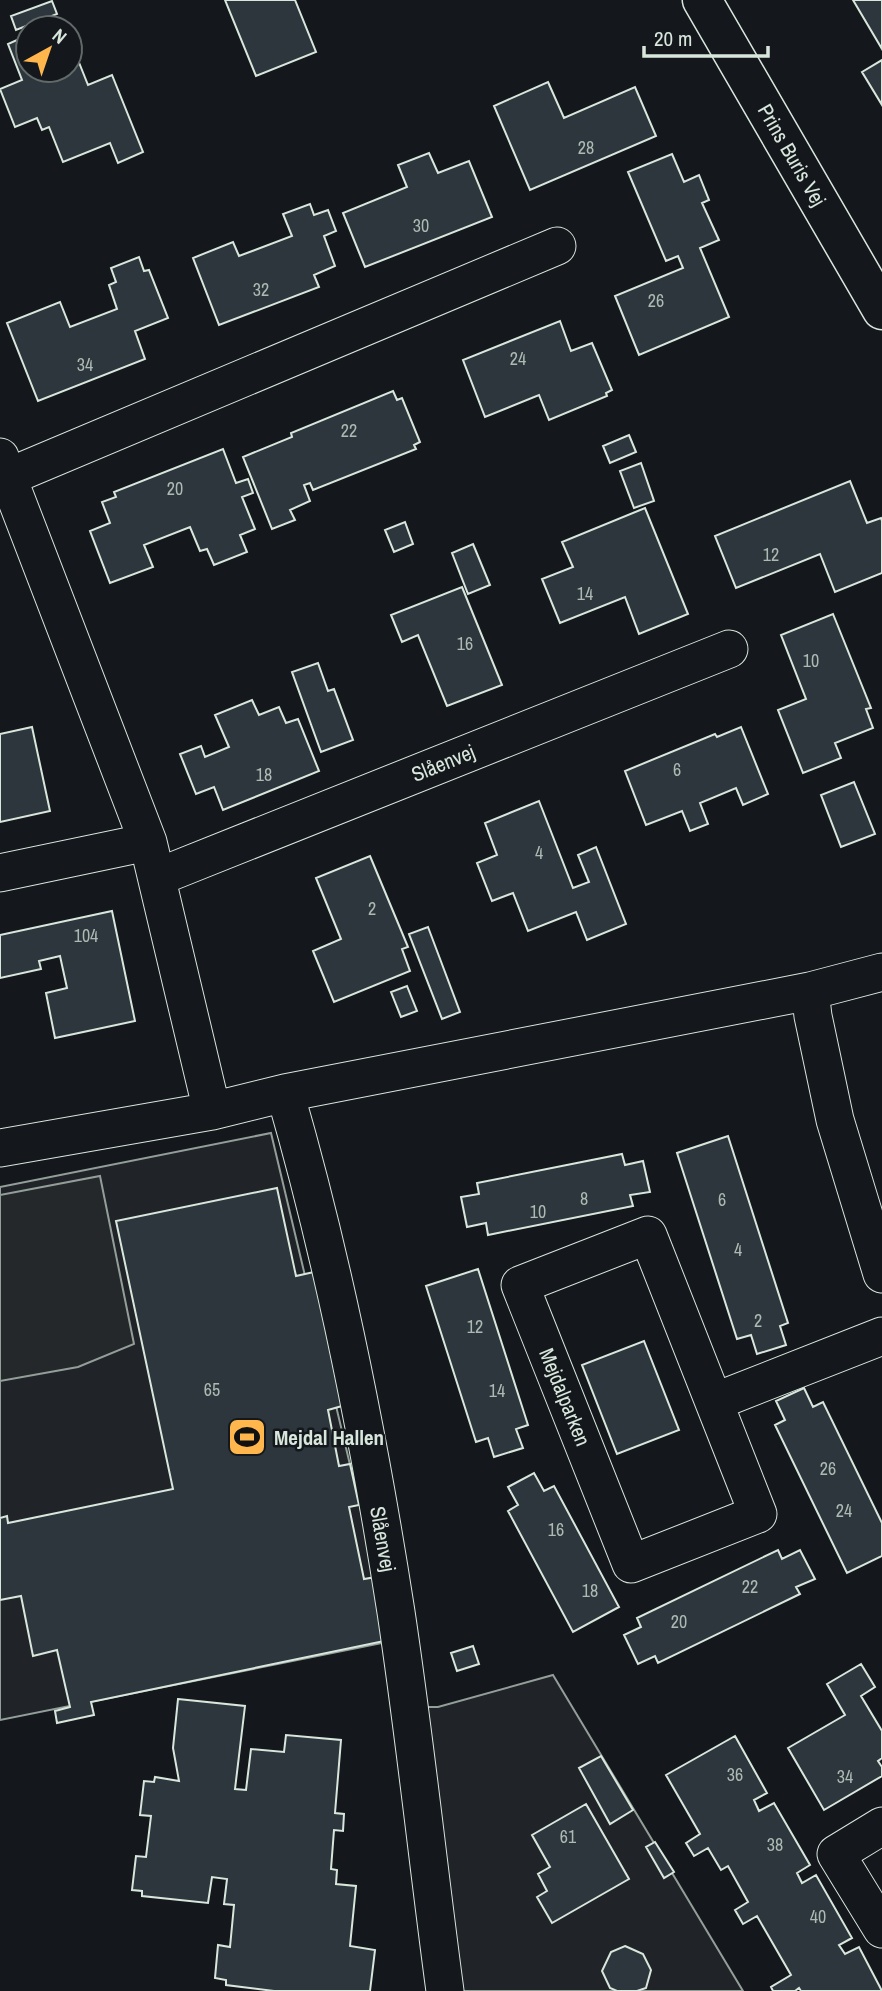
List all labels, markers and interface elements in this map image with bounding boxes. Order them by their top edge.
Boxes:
north arrow [14,14,84,84]
scale bar [644,14,768,58]
text: N [47,22,73,50]
text: 20 m [654,24,692,53]
street label: Prins Buris Vej [751,98,833,212]
house number: 28 [578,135,594,160]
house number: 30 [413,213,429,238]
house number: 32 [253,277,269,302]
house number: 26 [648,288,664,313]
house number: 24 [510,346,526,371]
house number: 34 [77,352,93,377]
house number: 22 [341,418,357,443]
house number: 20 [167,476,183,501]
house number: 12 [763,542,779,567]
house number: 14 [577,581,593,606]
house number: 16 [457,631,473,656]
house number: 10 [803,648,819,673]
street label: Slåenvej [407,737,479,789]
house number: 6 [673,757,681,782]
house number: 18 [256,762,272,787]
house number: 4 [535,840,543,865]
house number: 2 [368,896,376,921]
house number: 104 [74,923,98,948]
house number: 8 [580,1186,588,1211]
house number: 6 [718,1187,726,1212]
house number: 10 [530,1199,546,1224]
house number: 4 [734,1237,742,1262]
house number: 2 [754,1308,762,1333]
house number: 12 [467,1314,483,1339]
street label: Mejdalparken [532,1344,598,1450]
house number: 65 [204,1377,220,1402]
house number: 14 [489,1378,505,1403]
sports icon: Mejdal Hallen [226,1416,268,1458]
place label: Mejdal Hallen [274,1423,384,1452]
house number: 26 [820,1456,836,1481]
house number: 24 [836,1498,852,1523]
street label: Slåenvej [363,1504,403,1574]
house number: 16 [548,1517,564,1542]
house number: 22 [742,1574,758,1599]
house number: 18 [582,1578,598,1603]
house number: 20 [671,1609,687,1634]
house number: 36 [727,1762,743,1787]
house number: 34 [837,1764,853,1789]
house number: 61 [560,1824,577,1849]
house number: 38 [767,1832,783,1857]
house number: 40 [810,1904,826,1929]

